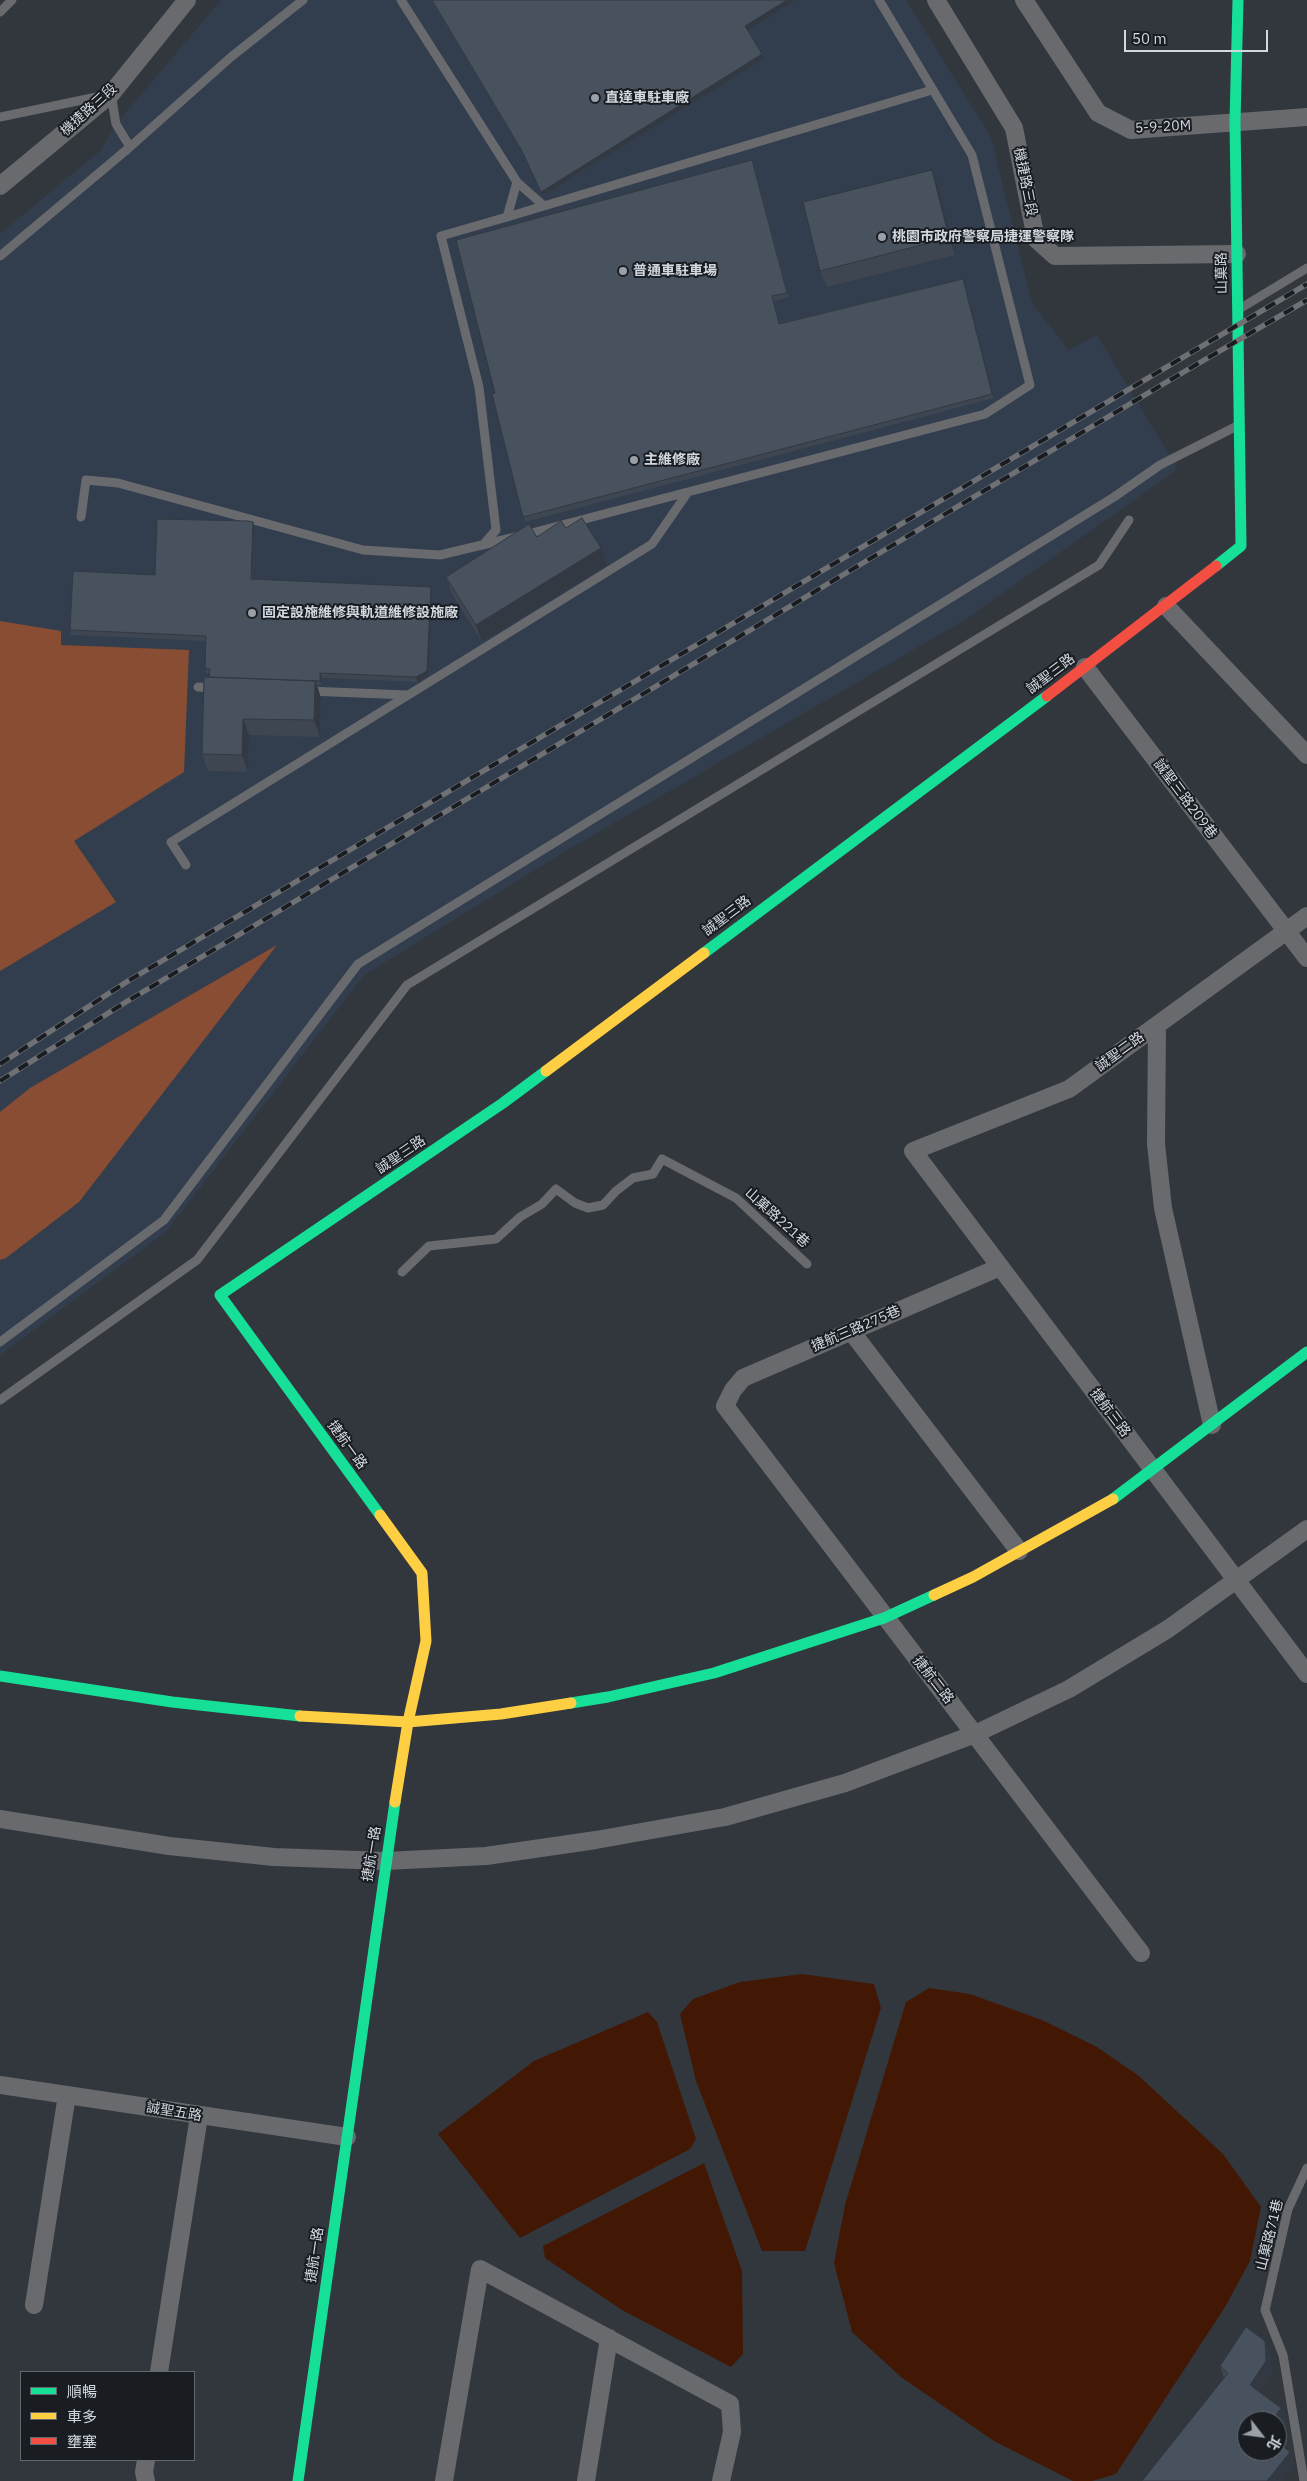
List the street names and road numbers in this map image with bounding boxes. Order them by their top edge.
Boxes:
street label: 機捷路三段 [57,80,121,140]
street label: 5-9-20M [1135,117,1191,137]
street label: 機捷路三段 [1010,146,1040,218]
street label: 山菓路 [1213,252,1231,294]
street label: 誠聖三路 [1024,650,1078,698]
street label: 誠聖三路209巷 [1150,756,1220,842]
street label: 誠聖三路 [700,892,754,940]
street label: 誠聖二路 [1092,1029,1148,1075]
street label: 誠聖三路 [373,1132,429,1178]
street label: 山菓路221巷 [741,1185,813,1251]
street label: 捷航三路275巷 [809,1303,903,1355]
street label: 捷航三路 [1086,1386,1134,1440]
street label: 捷航一路 [324,1417,370,1473]
street label: 捷航二路 [909,1653,957,1707]
street label: 捷航一路 [359,1825,385,1883]
street label: 誠聖五路 [145,2099,203,2125]
street label: 山菓路71巷 [1253,2198,1287,2272]
street label: 捷航一路 [303,2226,327,2284]

